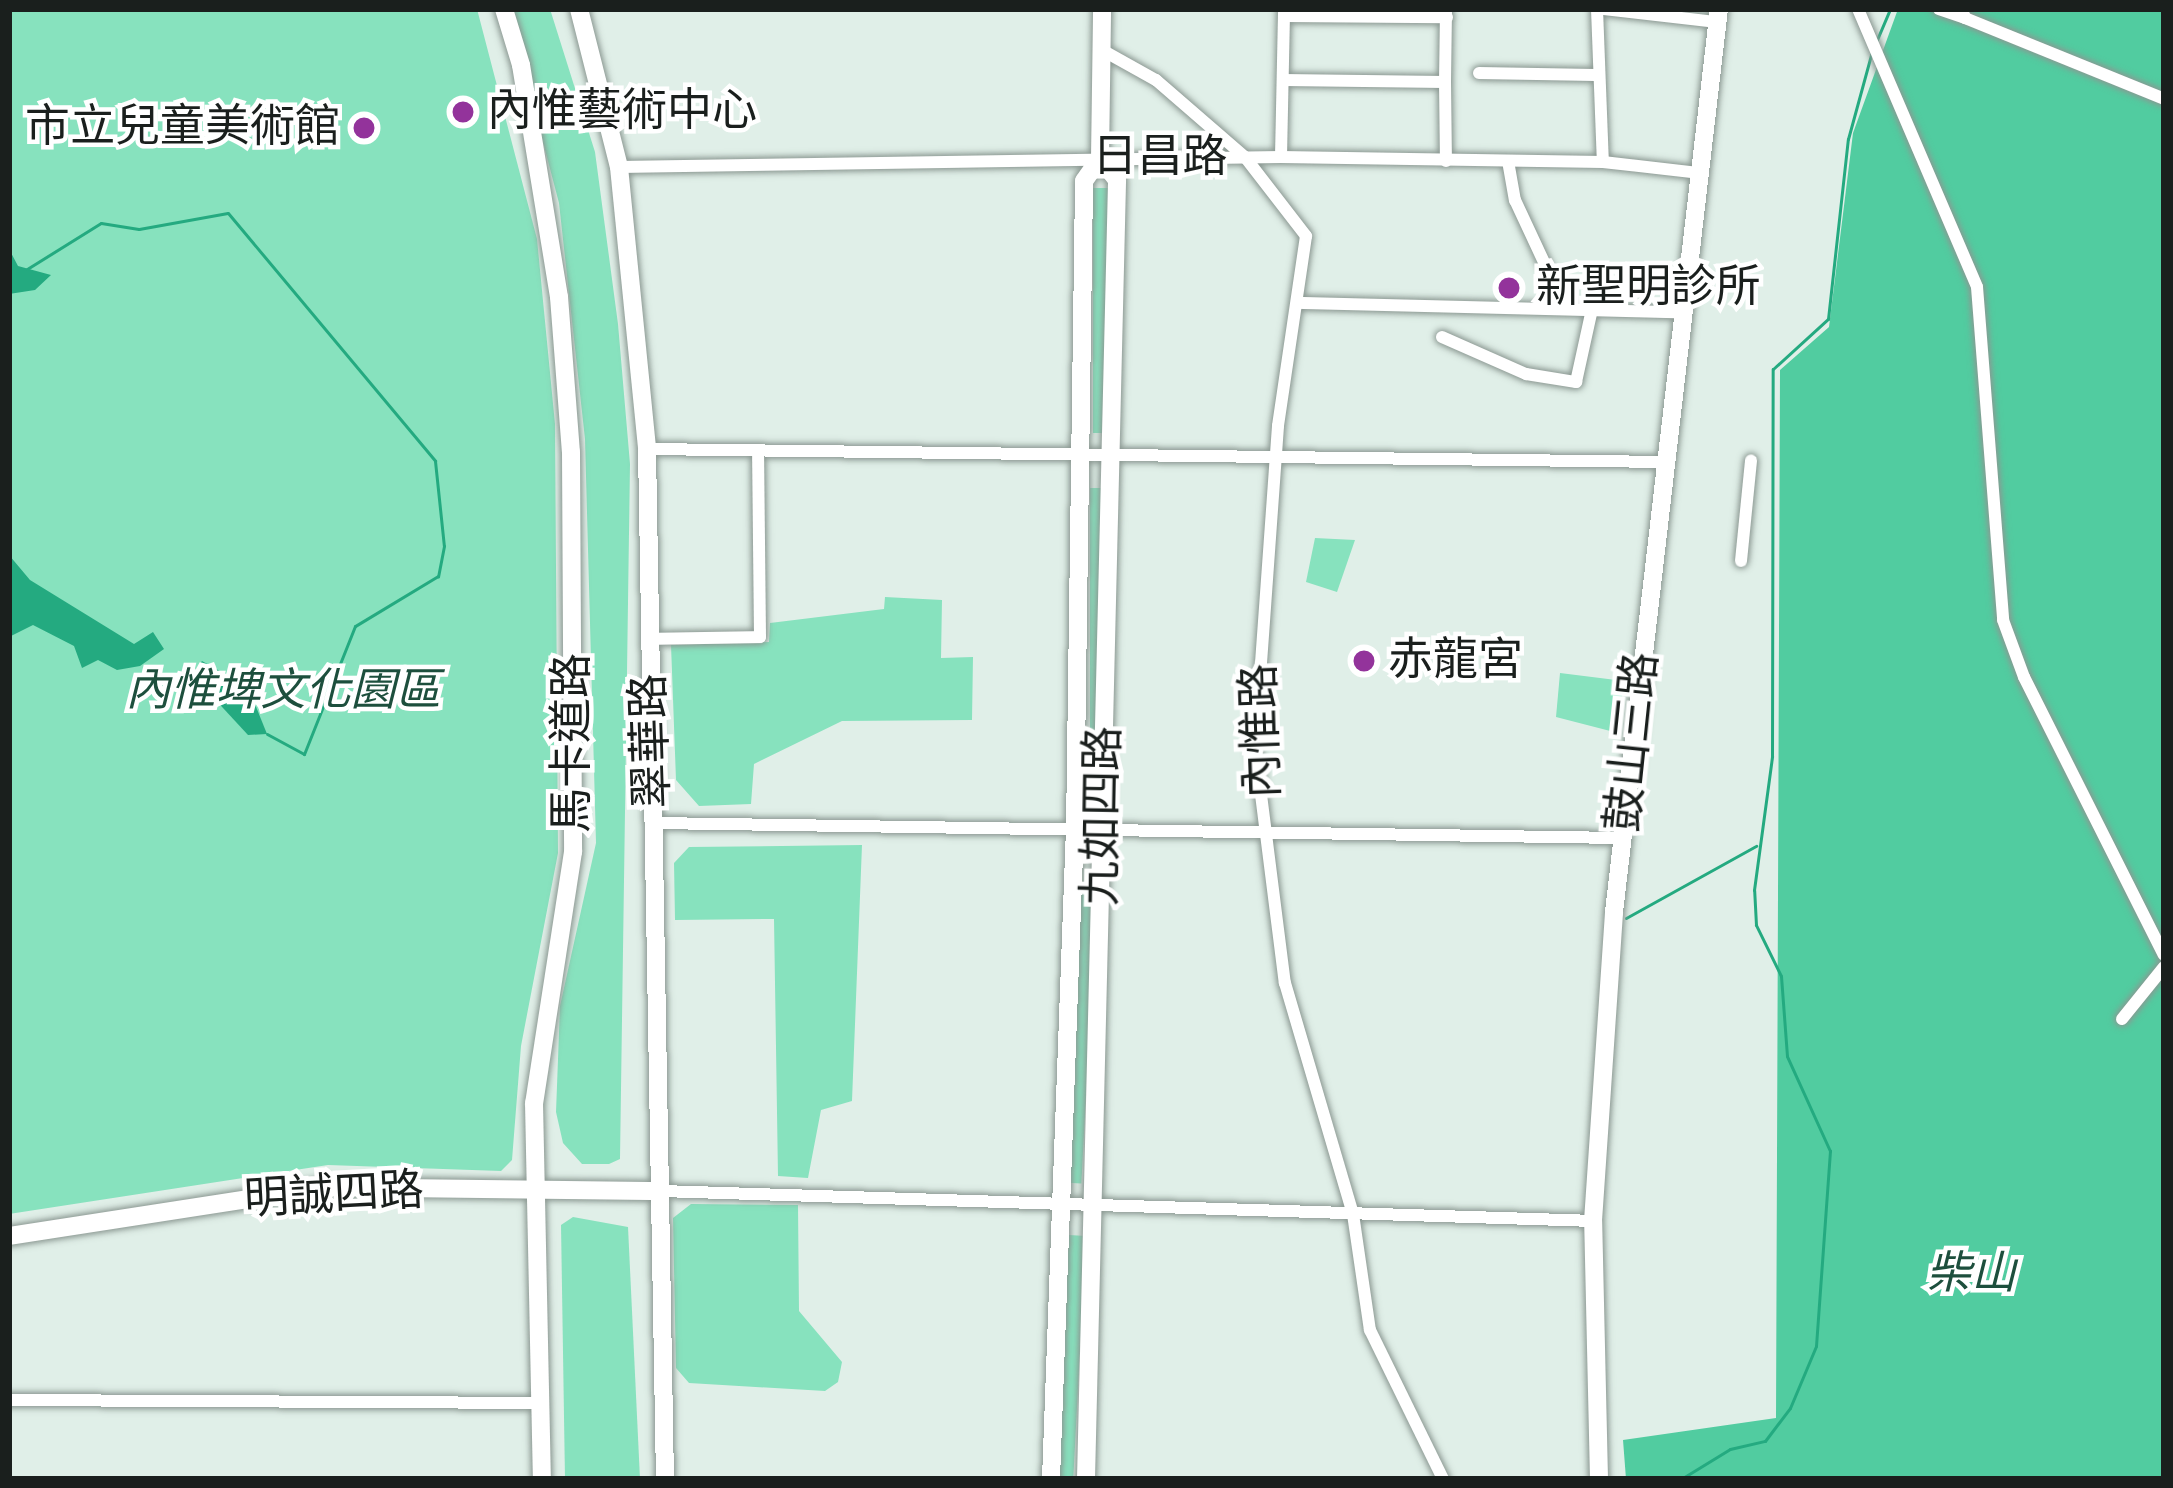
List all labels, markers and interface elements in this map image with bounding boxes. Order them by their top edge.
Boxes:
place label: 內惟藝術中心 [487,85,757,139]
marker: 內惟藝術中心 [450,99,476,125]
place label: 市立兒童美術館 [25,101,340,155]
marker: 市立兒童美術館 [351,115,377,141]
street label: 日昌路 [1093,131,1227,185]
place label: 新聖明診所 [1536,261,1761,315]
marker: 新聖明診所 [1493,272,1525,304]
place label: 赤龍宮 [1388,634,1523,688]
marker: 赤龍宮 [1351,648,1377,674]
street label: 鼓山三路 [1597,650,1669,834]
street label: 馬卡道路 [546,653,600,833]
street label: 內惟路 [1233,663,1291,799]
park label: 內惟埤文化園區 [126,665,440,719]
street label: 翠華路 [623,673,681,809]
street label: 九如四路 [1074,726,1132,906]
street label: 明誠四路 [243,1164,425,1228]
park label: 柴山 [1926,1248,2016,1302]

